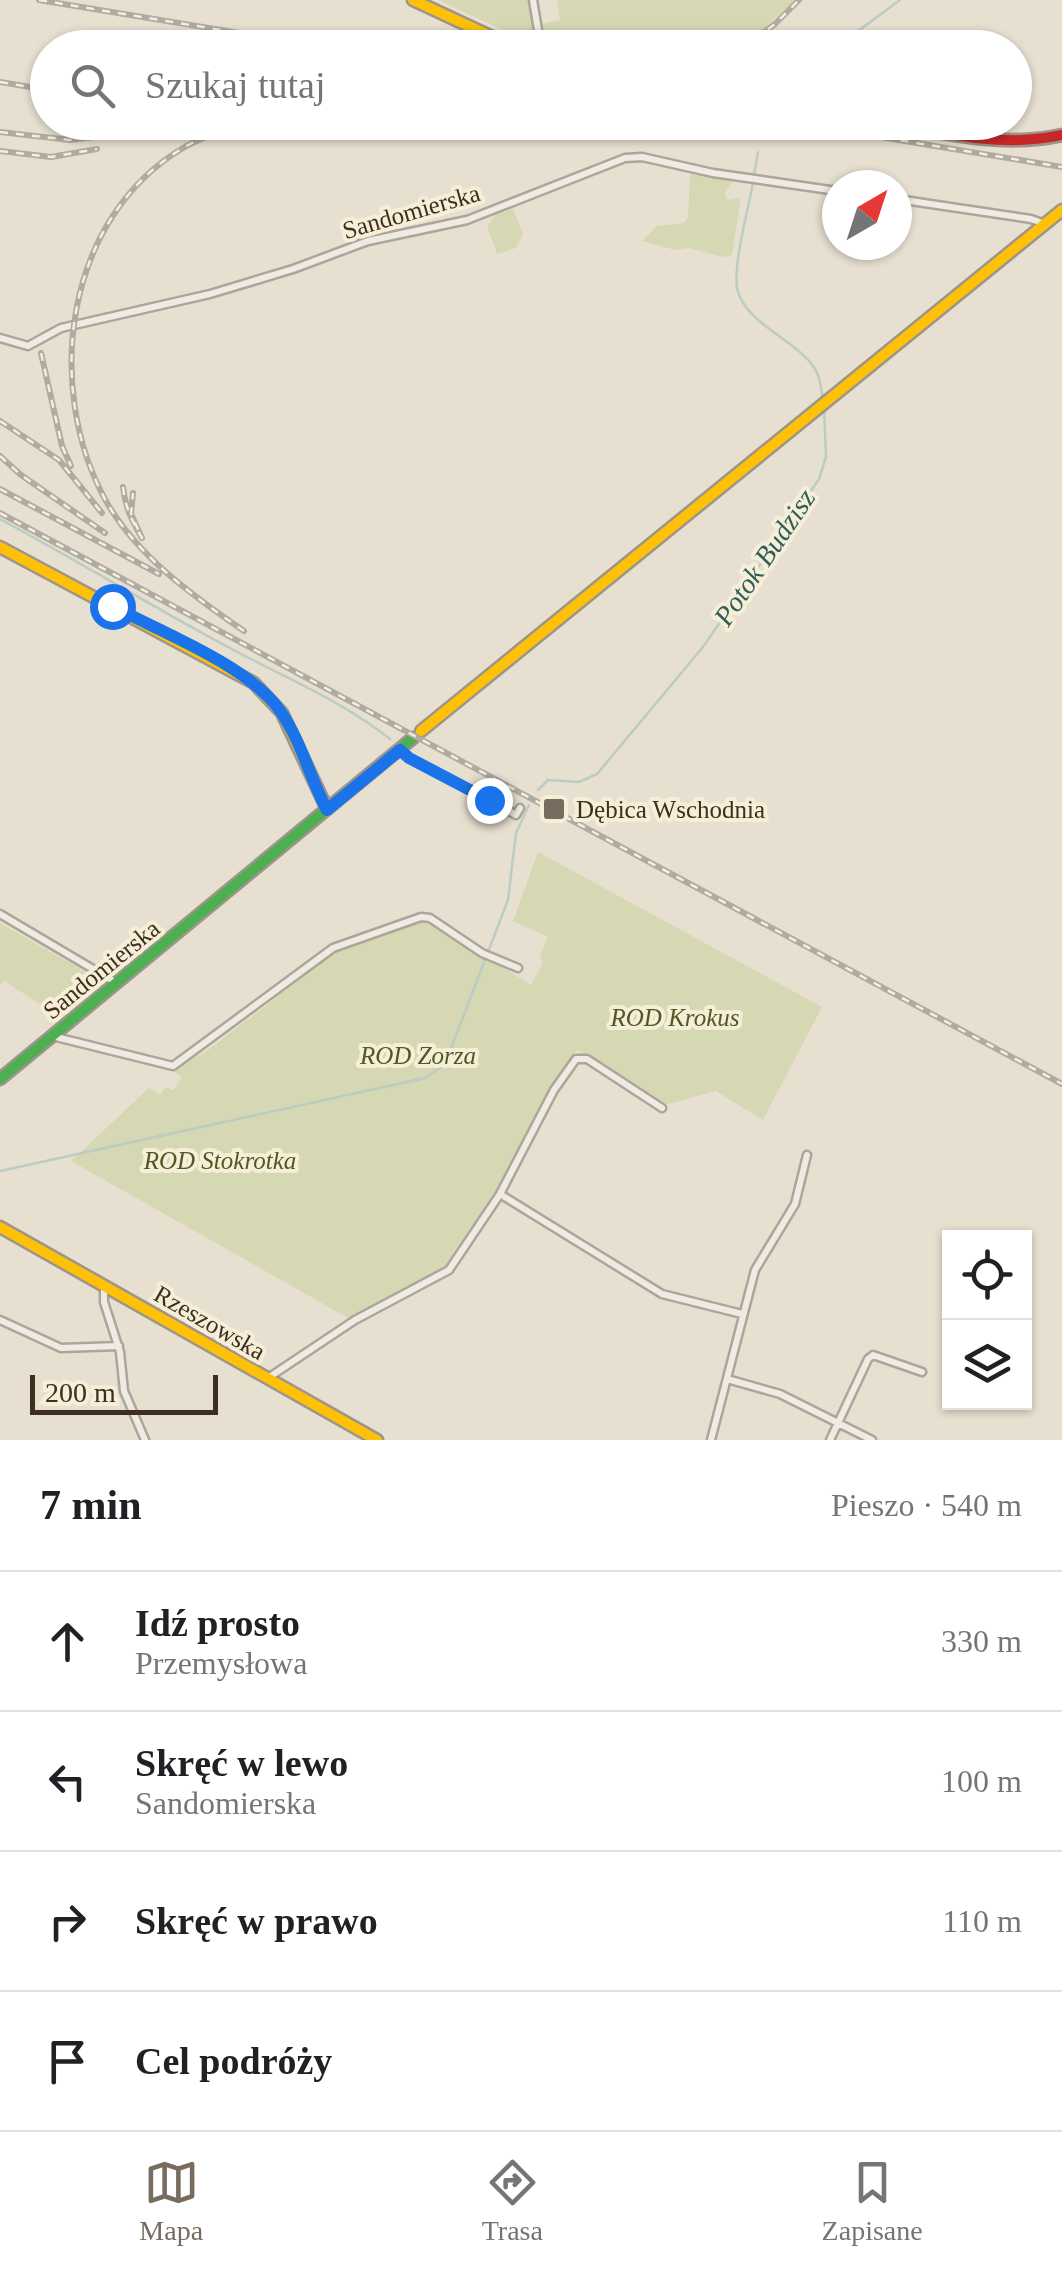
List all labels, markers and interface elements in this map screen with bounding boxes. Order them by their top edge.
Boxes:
search box [30,30,1032,140]
icon: search [65,58,120,113]
text: Szukaj tutaj [145,64,325,106]
north arrow [822,170,912,260]
street label: Sandomierska [339,179,483,244]
water label: Potok Budzisz [707,483,821,632]
route start [90,584,136,630]
route end [467,778,513,824]
marker: Dębica Wschodnia [541,796,567,822]
place label: Dębica Wschodnia [576,796,765,823]
street label: Sandomierska [38,914,165,1024]
park label: ROD Krokus [610,1004,739,1031]
park label: ROD Zorza [359,1042,476,1069]
park label: ROD Stokrotka [143,1147,296,1174]
map controls [942,1230,1032,1410]
button: locate [942,1230,1032,1320]
street label: Rzeszowska [149,1280,270,1365]
button: layers [942,1320,1032,1410]
scale bar [30,1370,218,1414]
text: 200 m [45,1377,116,1408]
text: 7 min [40,1482,142,1528]
text: Pieszo · 540 m [831,1487,1022,1523]
text: Idź prosto [135,1602,300,1644]
icon: ahead [40,1614,95,1669]
text: 330 m [941,1623,1022,1659]
text: Przemysłowa [135,1645,307,1681]
text: Skręć w lewo [135,1742,348,1784]
icon: left [40,1754,95,1809]
text: 100 m [941,1763,1022,1799]
text: Sandomierska [135,1785,316,1821]
icon: right [40,1894,95,1949]
text: Skręć w prawo [135,1900,378,1942]
text: 110 m [942,1903,1022,1939]
icon: arrive [40,2034,95,2089]
text: Cel podróży [135,2040,332,2082]
tab: Mapa [139,2155,203,2247]
tab: Trasa [482,2155,543,2247]
tab: Zapisane [822,2155,923,2247]

